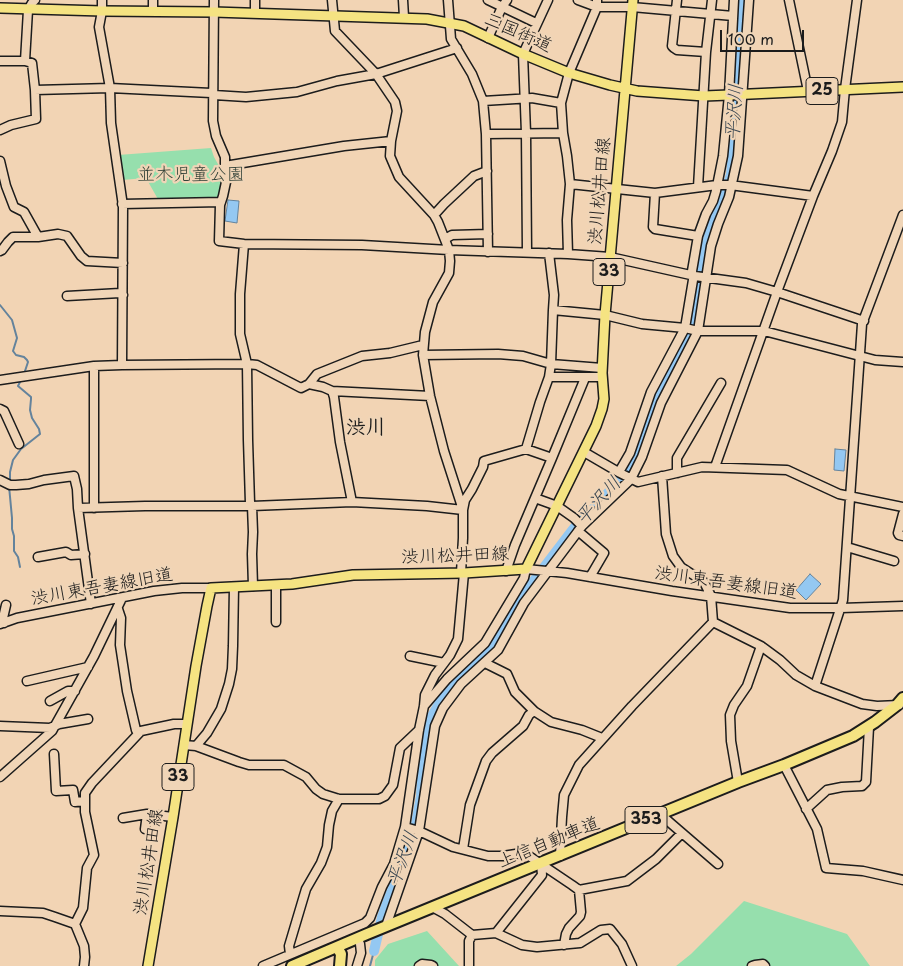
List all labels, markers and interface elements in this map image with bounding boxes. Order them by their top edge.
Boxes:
street label: 三国街道 [481,8,555,58]
scale bar [723,20,807,52]
text: 100 m [728,27,774,50]
road number: 25 [806,78,838,104]
water label: 平沢川 [722,83,748,141]
street label: 渋川松井田線 [585,136,615,246]
park label: 並木児童公園 [137,164,245,186]
road number: 33 [593,258,625,286]
district label: 渋川 [346,416,386,440]
water label: 平沢川 [571,472,627,530]
street label: 渋川松井田線 [401,543,509,569]
street label: 渋川東吾妻線旧道 [653,562,799,604]
street label: 渋川東吾妻線旧道 [29,564,175,610]
road number: 33 [162,764,194,790]
road number: 353 [625,806,667,834]
street label: 渋川松井田線 [130,807,168,917]
street label: 上信自動車道 [495,813,603,873]
water label: 平沢川 [383,828,423,890]

